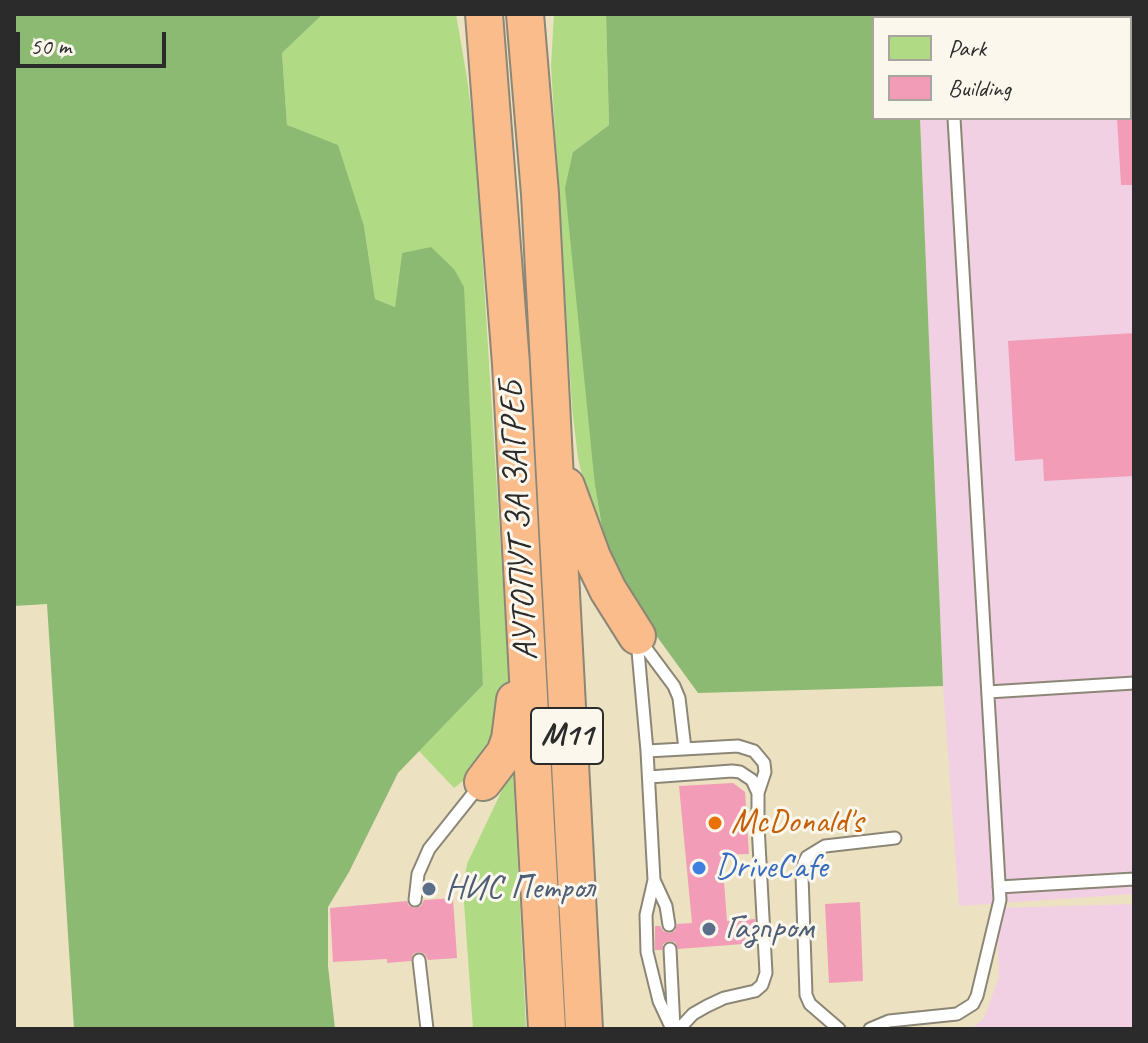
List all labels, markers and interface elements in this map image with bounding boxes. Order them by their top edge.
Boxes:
scale bar [20,16,170,66]
legend [872,16,1132,120]
text: 50 m [30,31,71,61]
text: Park [948,33,986,63]
text: Building [948,73,1011,103]
street label: АУТОПУТ ЗА ЗАГРЕБ [492,381,548,661]
road number: M11 [531,708,603,764]
place label: McDonald's [731,803,863,843]
marker: McDonald's [706,814,724,832]
place label: DriveCafe [715,848,827,888]
marker: DriveCafe [690,859,708,877]
place label: НИС Петрол [445,869,594,909]
marker: НИС Петрол [420,880,438,898]
place label: Газпром [725,909,814,949]
marker: Газпром [700,920,718,938]

